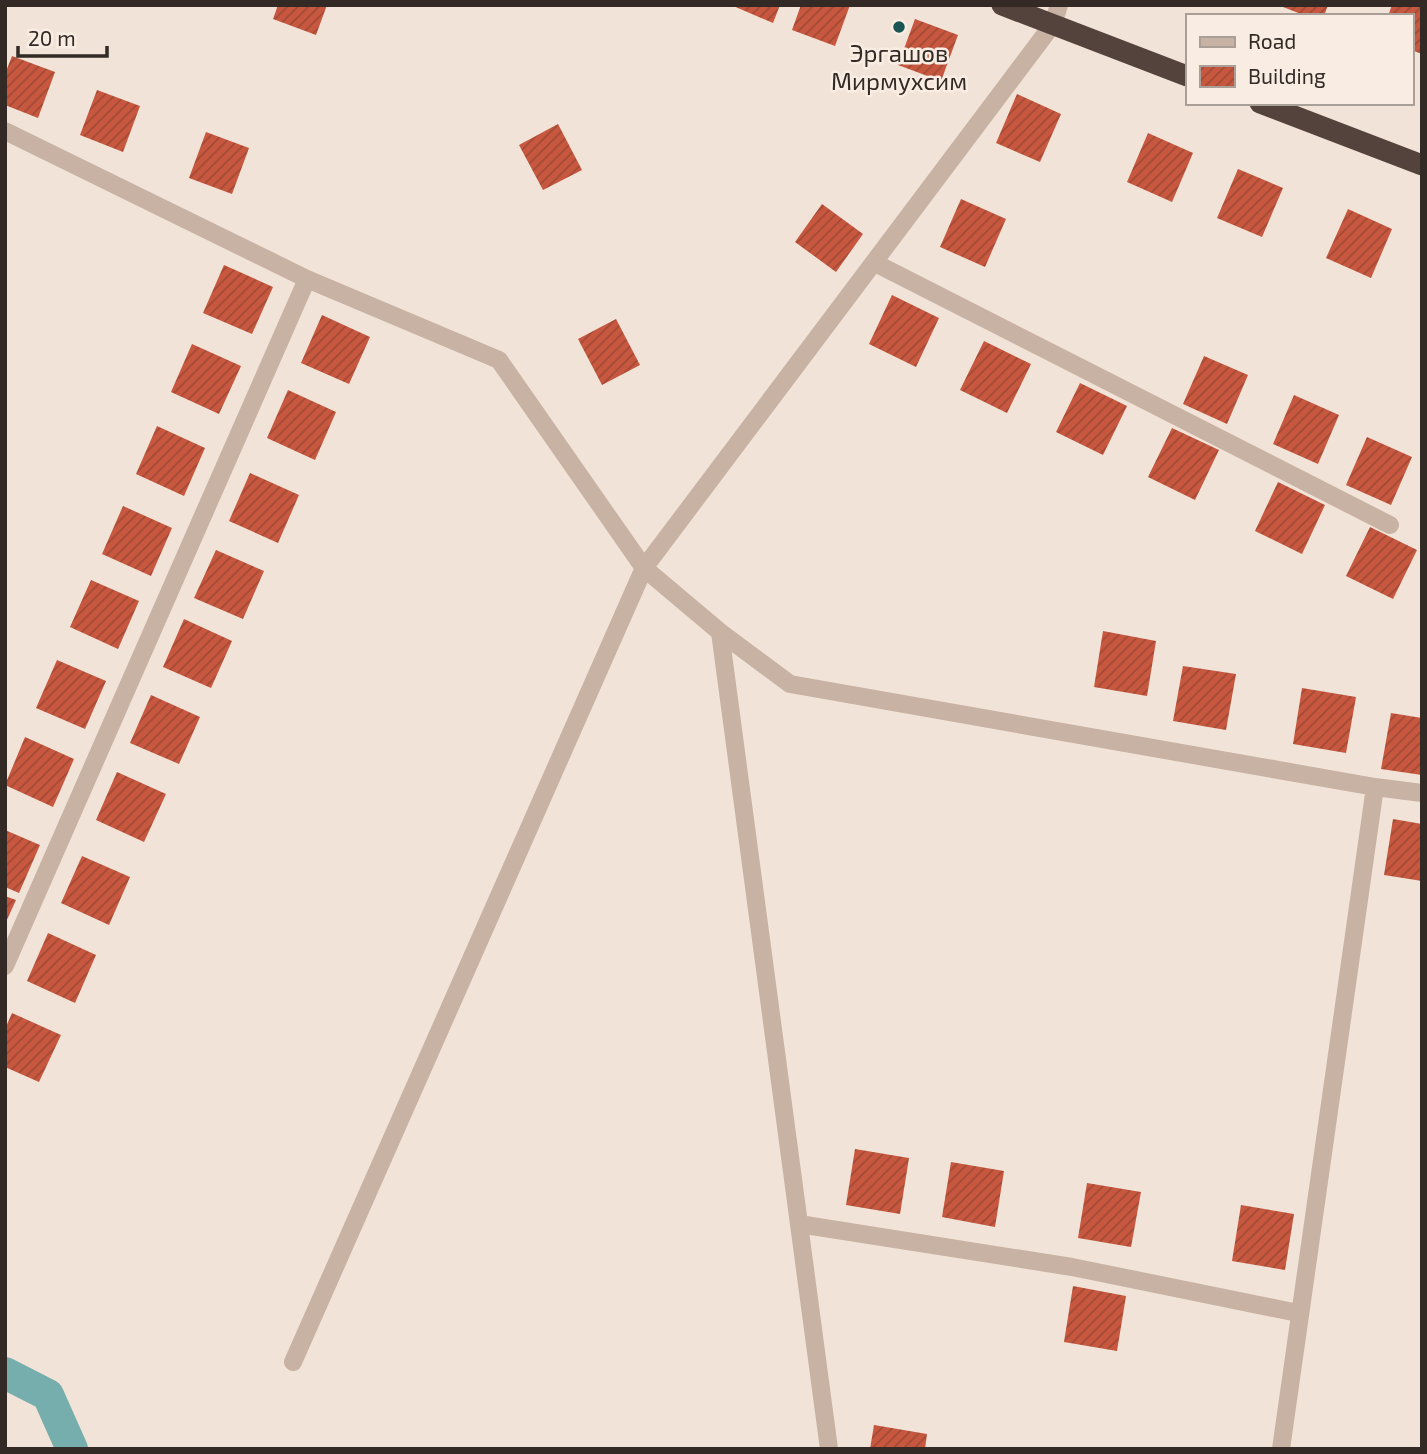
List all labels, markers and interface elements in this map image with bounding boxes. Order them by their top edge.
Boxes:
scale bar [18,14,107,58]
legend [1186,14,1413,105]
marker: Эргашов Мирмухсим [891,19,907,35]
text: 20 m [28,25,76,50]
text: Road [1248,28,1296,53]
place label: Эргашов Мирмухсим [831,38,967,96]
text: Building [1248,63,1326,88]

